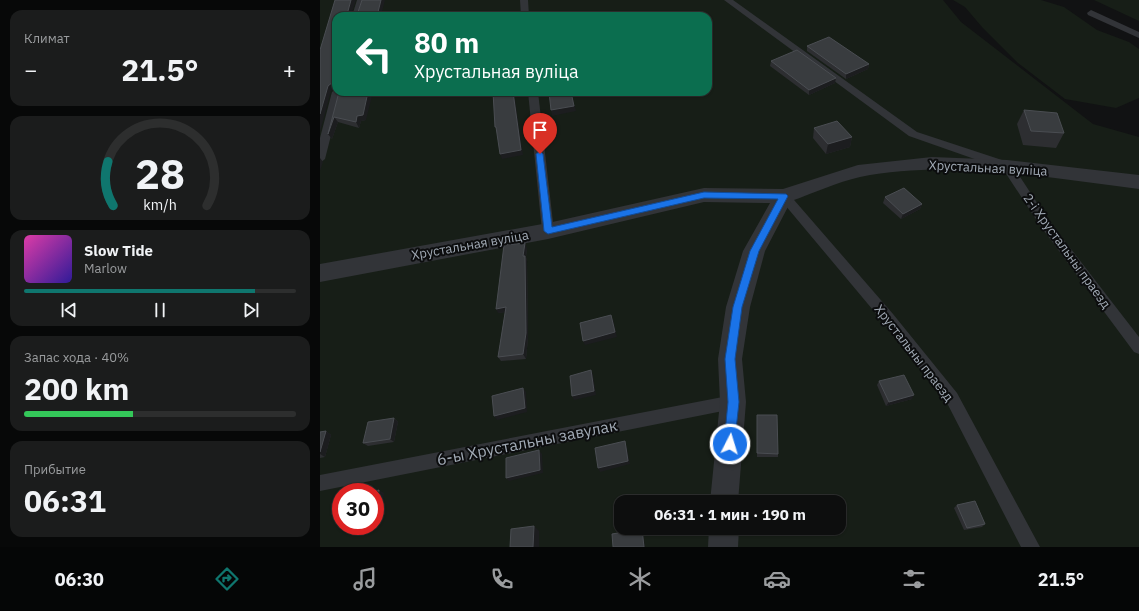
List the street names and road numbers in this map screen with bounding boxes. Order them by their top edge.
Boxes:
street label: Хрустальная вуліца [928,156,1048,180]
street label: 2-і Хрустальны праезд [1019,190,1115,312]
street label: Хрустальная вуліца [410,226,530,264]
street label: Хрустальны праезд [871,301,957,405]
street label: 6-ы Хрустальны завулак [435,415,619,469]

